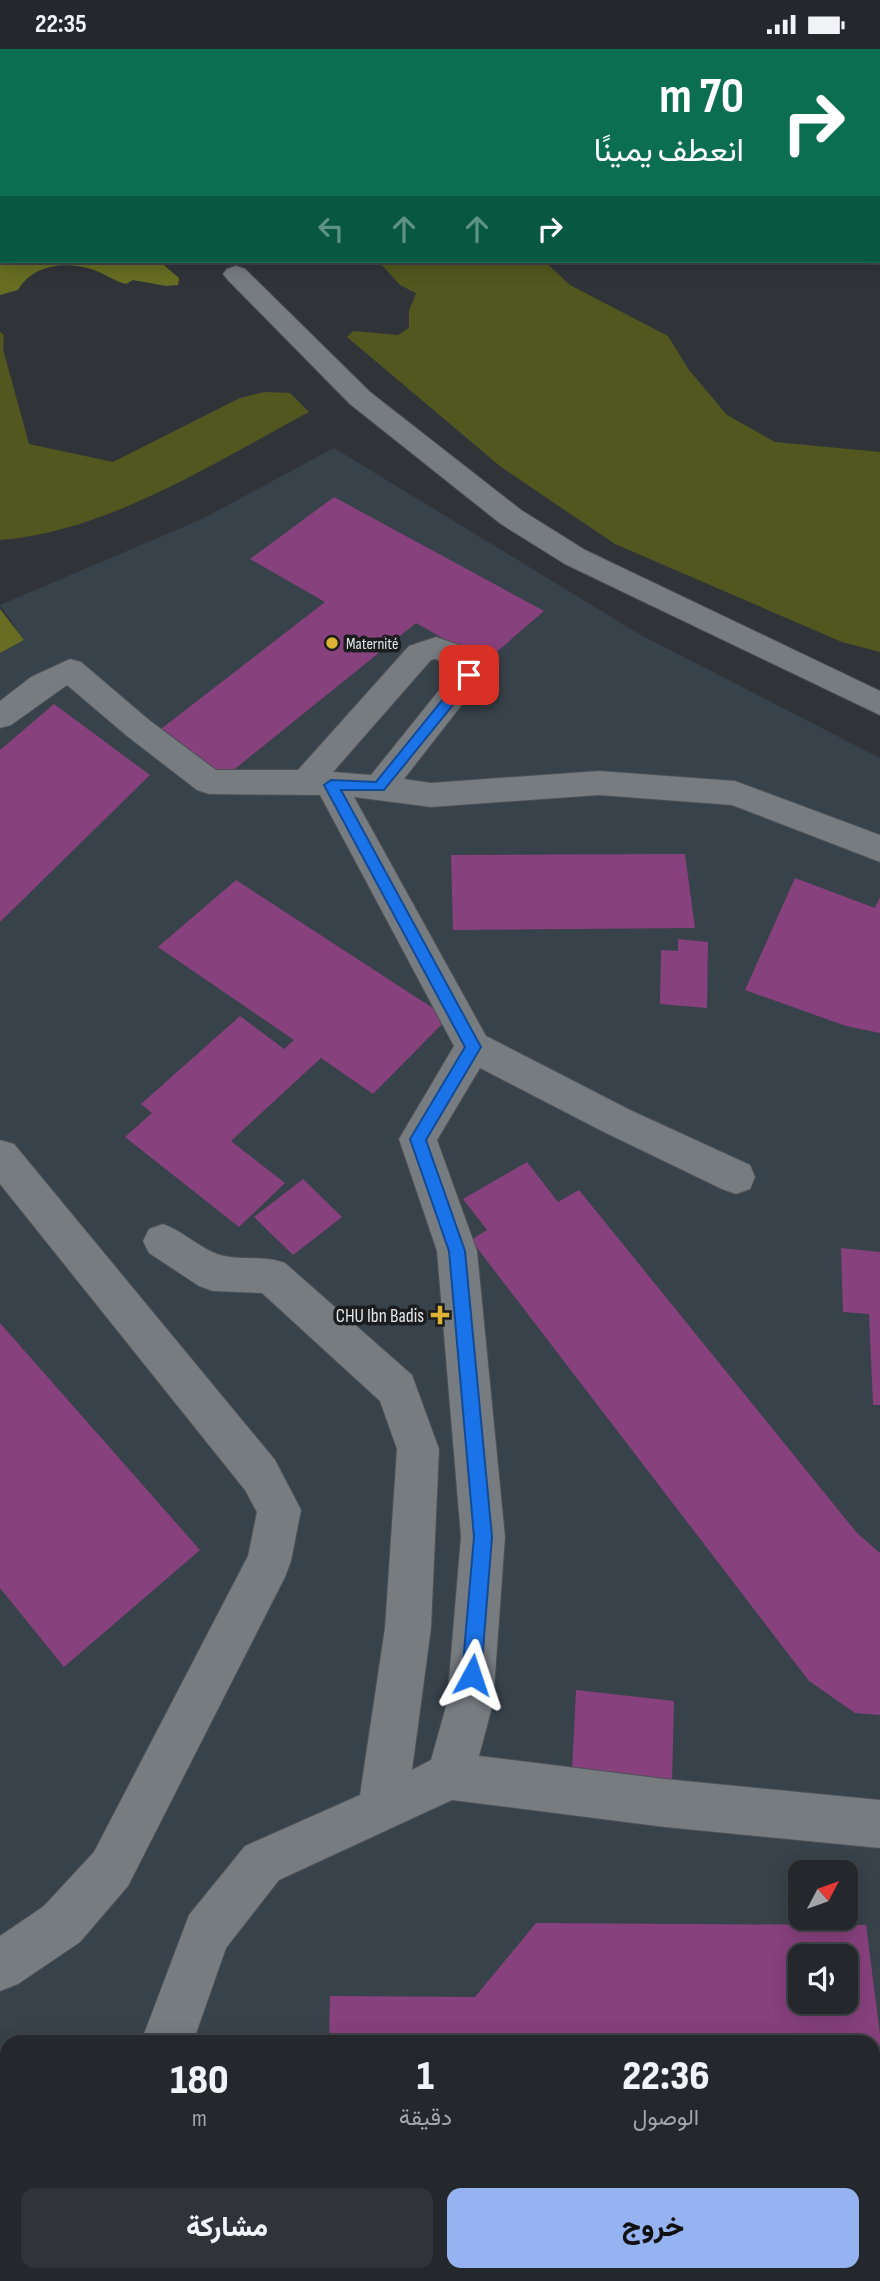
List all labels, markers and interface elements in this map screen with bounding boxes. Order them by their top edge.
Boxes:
text: 22:35 [35,9,87,40]
text: 70 m [659,68,744,127]
icon: right [768,77,859,168]
text: انعطف يمينًا [594,132,744,171]
icon: left [312,210,350,248]
icon: ahead [385,210,423,248]
icon: ahead [458,210,496,248]
icon: right [531,210,569,248]
marker: Maternité [324,635,340,651]
place label: Maternité [346,635,398,654]
pin [439,645,499,705]
icon: arrive [450,656,488,694]
place label: CHU Ibn Badis [336,1305,424,1328]
marker: CHU Ibn Badis [430,1305,450,1325]
position arrow [435,1638,509,1712]
north arrow [788,1860,858,1930]
map controls [788,1860,858,2014]
button: sound [788,1944,858,2014]
text: 1 [417,2051,434,2102]
text: 22:36 [622,2051,710,2102]
text: 180 [170,2055,229,2106]
text: دقيقة [399,2104,452,2132]
text: الوصول [633,2104,699,2132]
text: m [192,2105,207,2133]
button: مشاركة [21,2188,433,2268]
button: خروج [447,2188,859,2268]

